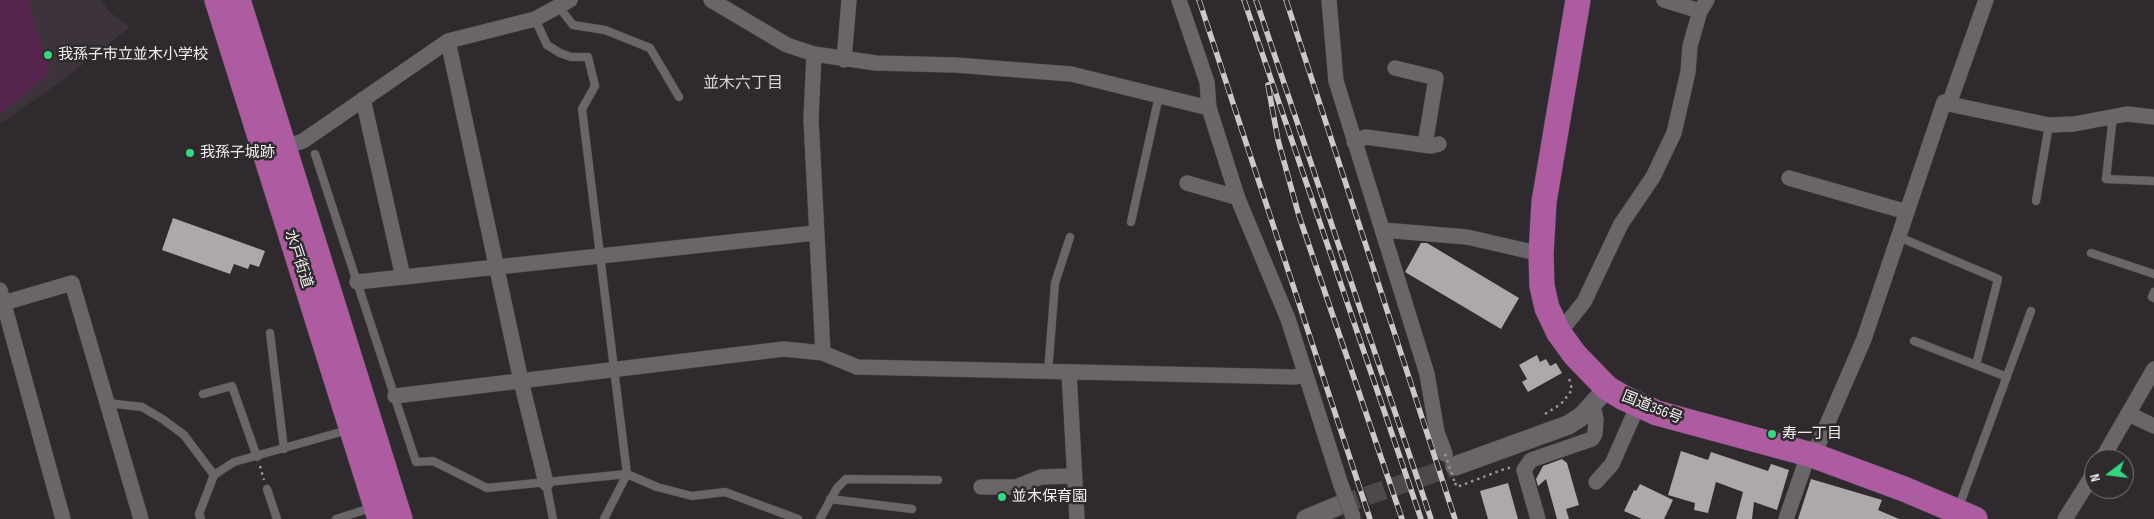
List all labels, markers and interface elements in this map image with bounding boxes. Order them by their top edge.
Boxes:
place label: 我孫子市立並木小学校 [58,46,208,64]
marker: 我孫子市立並木小学校 [42,49,54,61]
district label: 並木六丁目 [703,74,783,94]
place label: 我孫子城跡 [200,144,275,162]
marker: 我孫子城跡 [184,147,196,159]
street label: 水戸街道 [280,228,316,290]
street label: 国道356号 [1619,388,1685,428]
place label: 寿一丁目 [1782,425,1842,443]
marker: 寿一丁目 [1766,428,1778,440]
north arrow [2084,449,2134,499]
text: N [2086,472,2104,484]
place label: 並木保育園 [1012,488,1087,506]
marker: 並木保育園 [996,491,1008,503]

